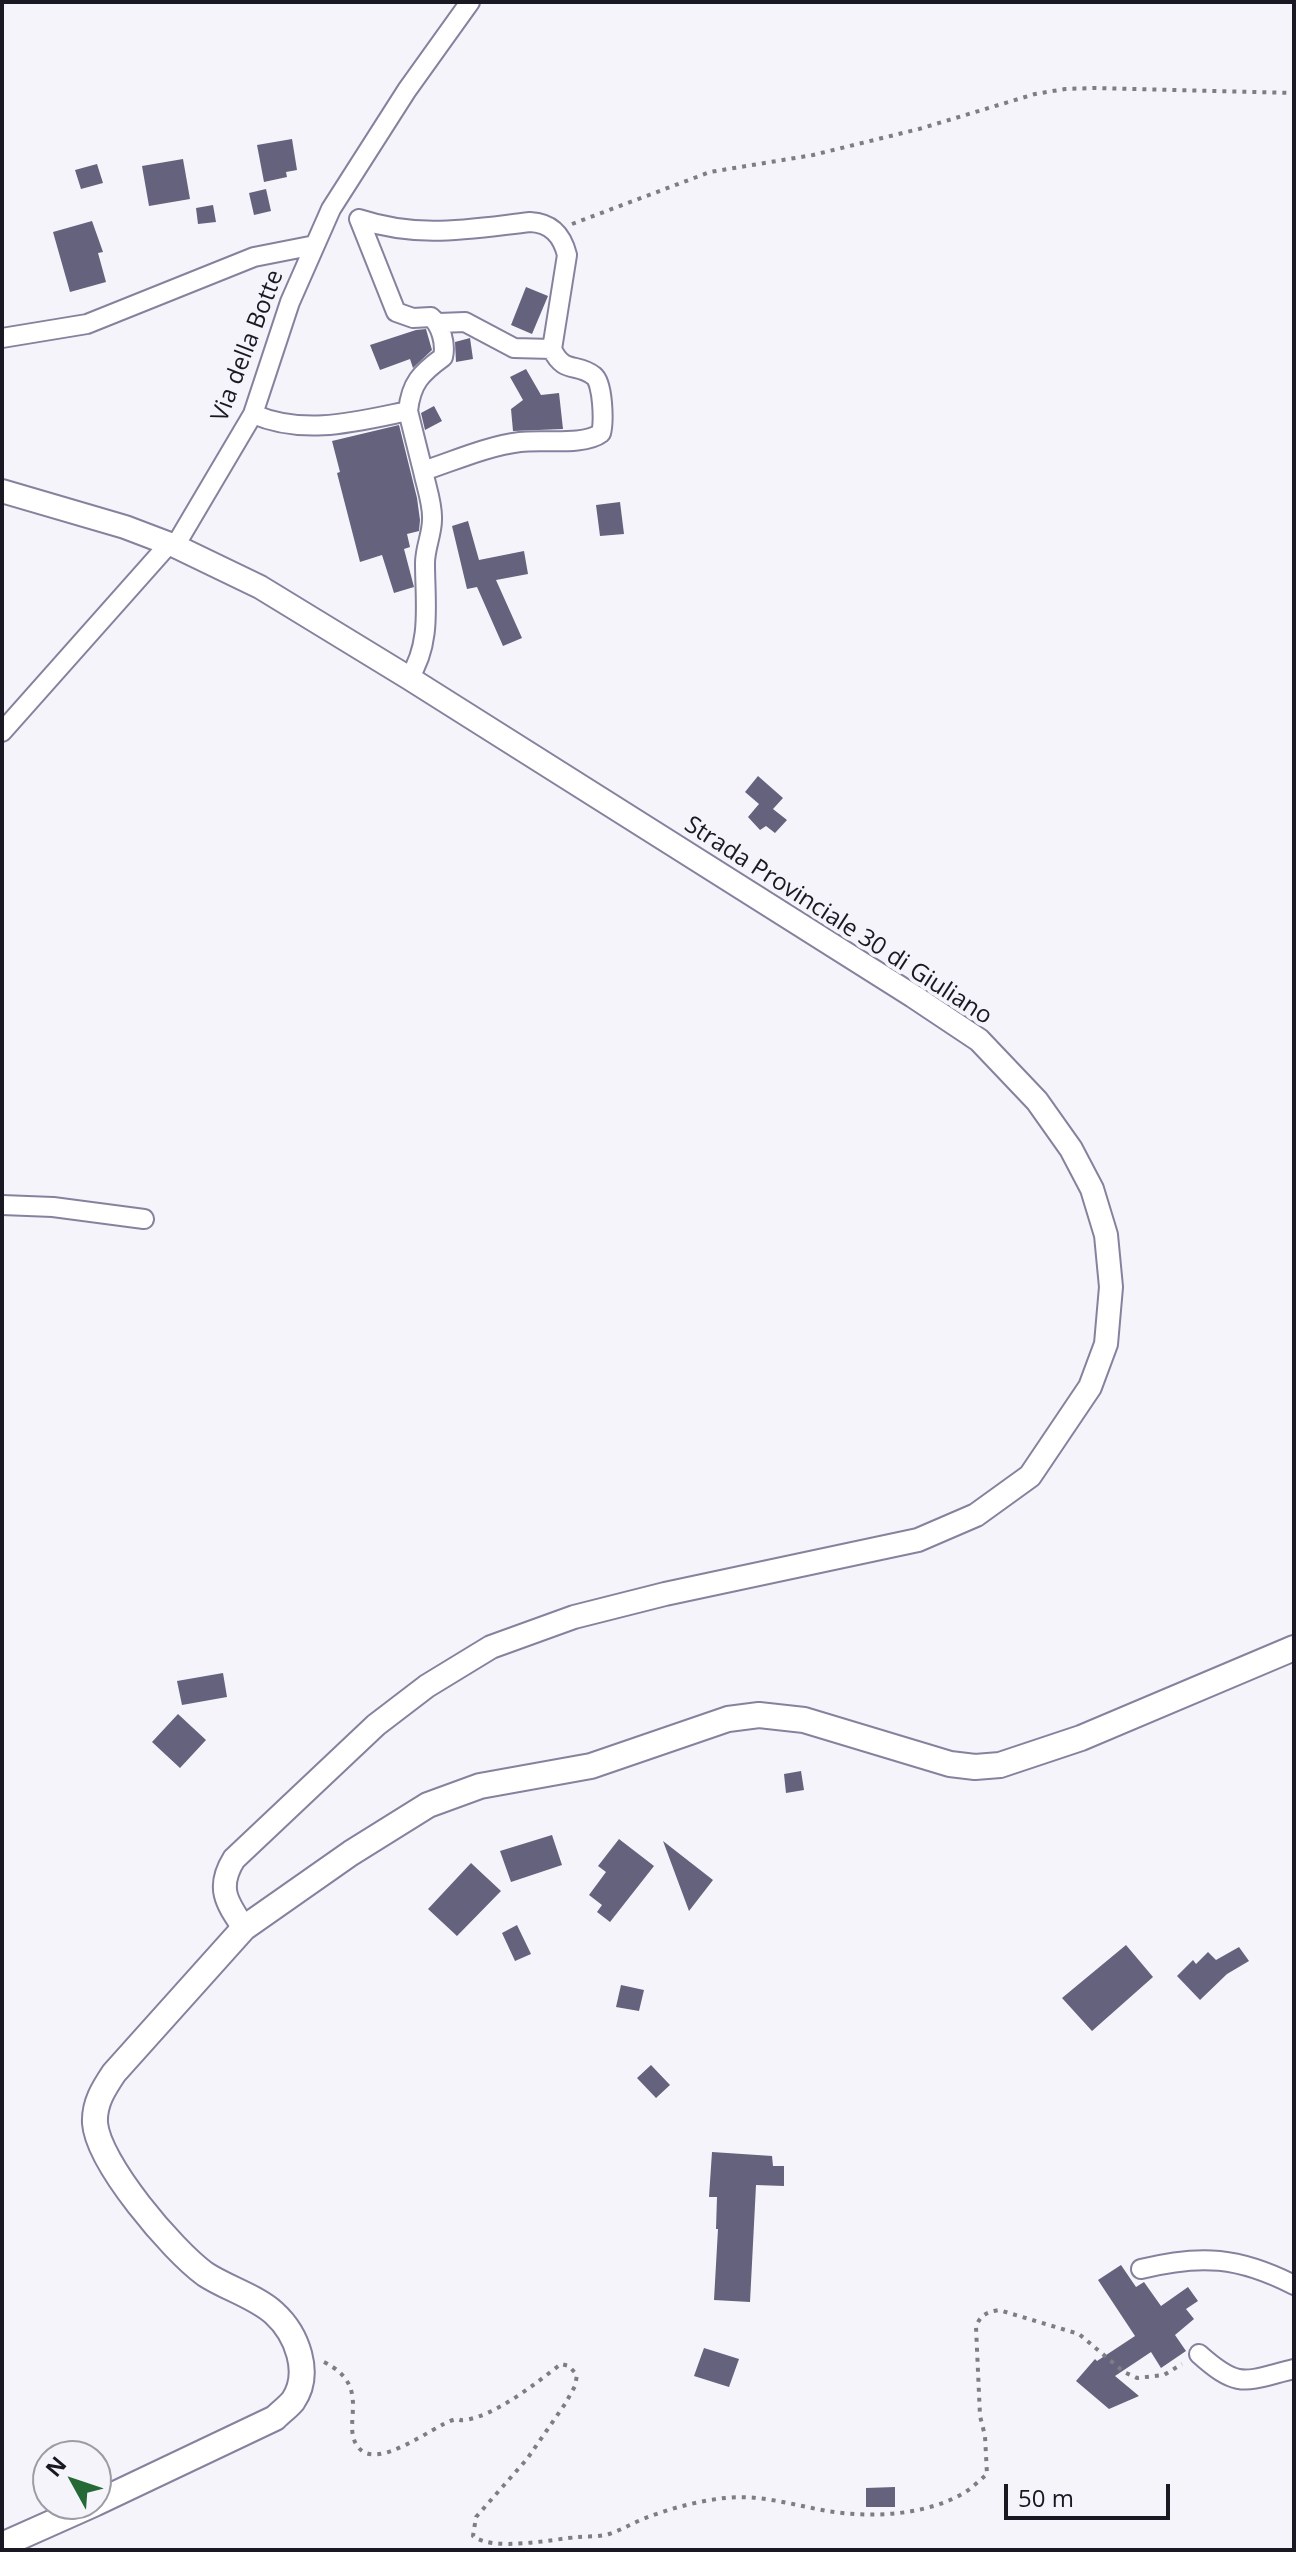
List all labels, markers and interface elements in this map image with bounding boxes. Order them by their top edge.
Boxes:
street label: Via della Botte [206,266,290,426]
street label: Strada Provinciale 30 di Giuliano [679,811,997,1031]
north arrow [32,2440,112,2520]
text: N [38,2449,72,2482]
scale bar [1008,2468,1174,2518]
text: 50 m [1018,2481,1074,2514]

